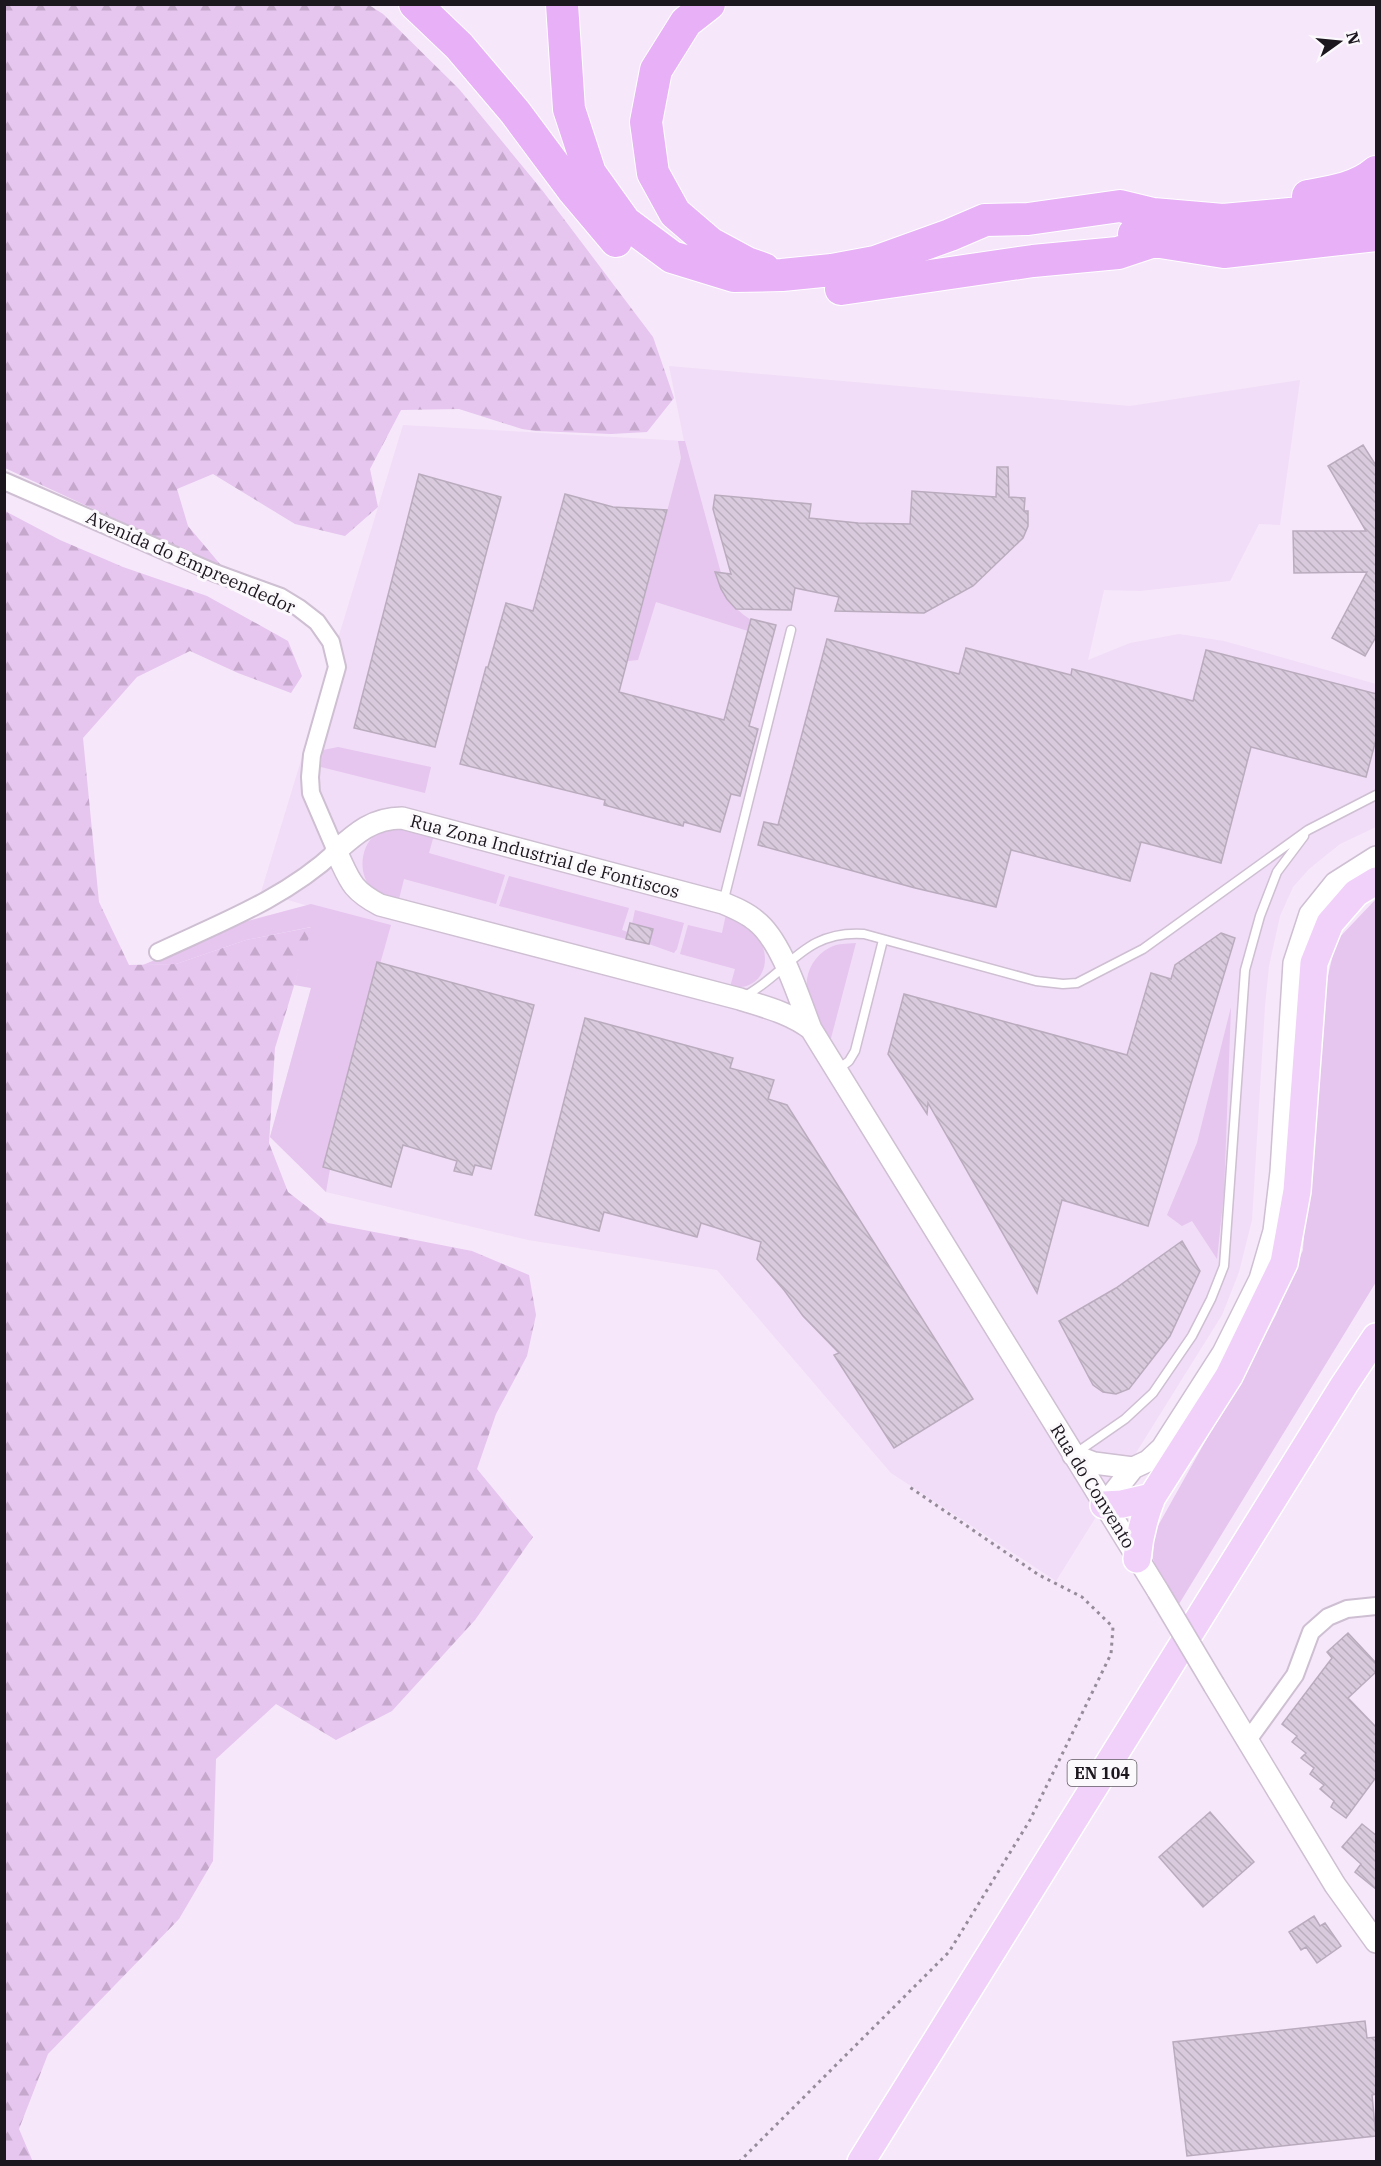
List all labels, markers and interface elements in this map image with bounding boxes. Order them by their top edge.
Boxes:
north arrow [1309,12,1369,72]
text: N [1342,29,1365,47]
street label: Avenida do Empreendedor [83,505,299,619]
street label: Rua Zona Industrial de Fontiscos [408,809,682,903]
street label: Rua do Convento [1046,1420,1140,1552]
road number: EN 104 [1068,1760,1136,1786]

